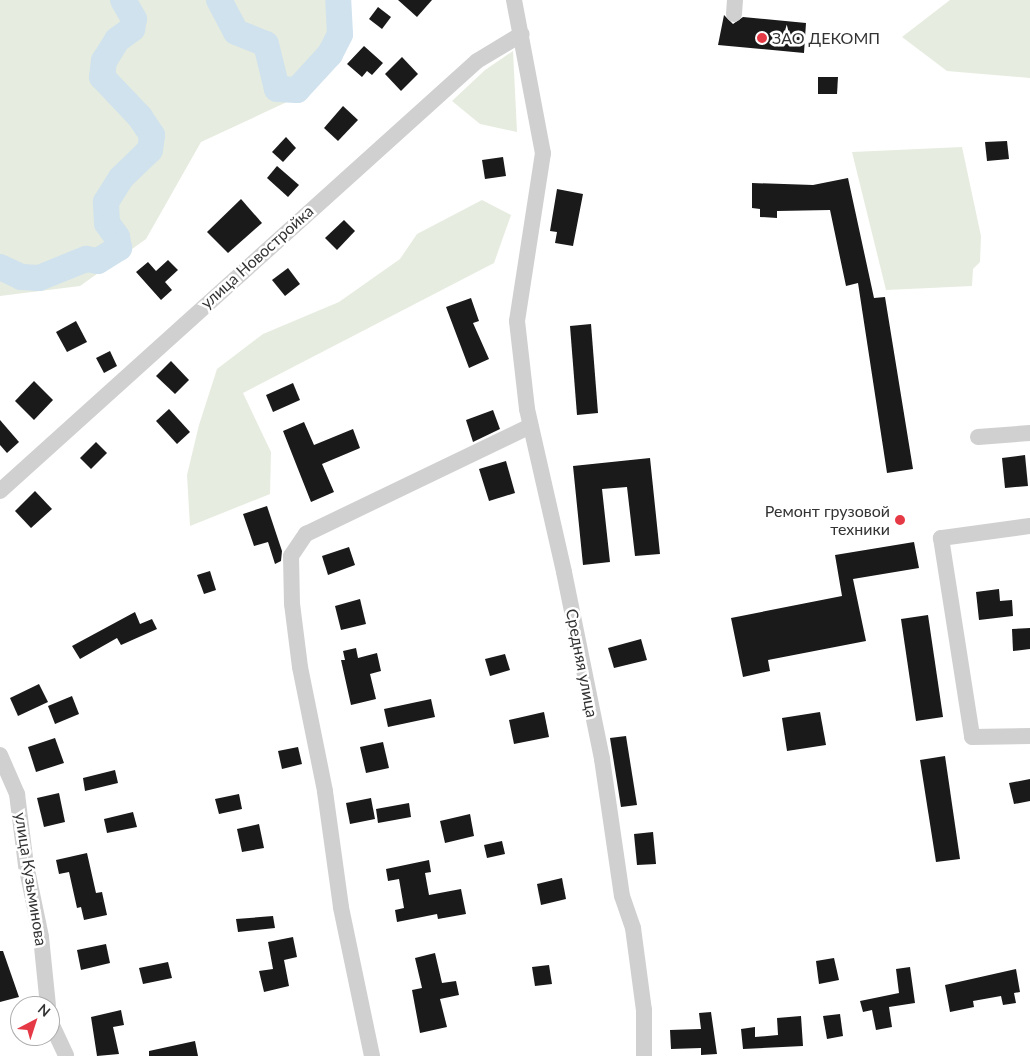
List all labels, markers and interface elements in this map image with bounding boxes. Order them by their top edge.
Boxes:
place label: ЗАО ДЕКОМП [772,28,880,48]
marker: ЗАО ДЕКОМП [756,32,768,44]
street label: улица Новостройка [197,201,317,313]
place label: Ремонт грузовой техники [765,501,890,539]
marker: Ремонт грузовой техники [894,514,906,526]
street label: Средняя улица [562,607,602,719]
street label: улица Кузьминова [11,811,51,947]
north arrow [10,996,60,1046]
text: N [35,1000,54,1020]

